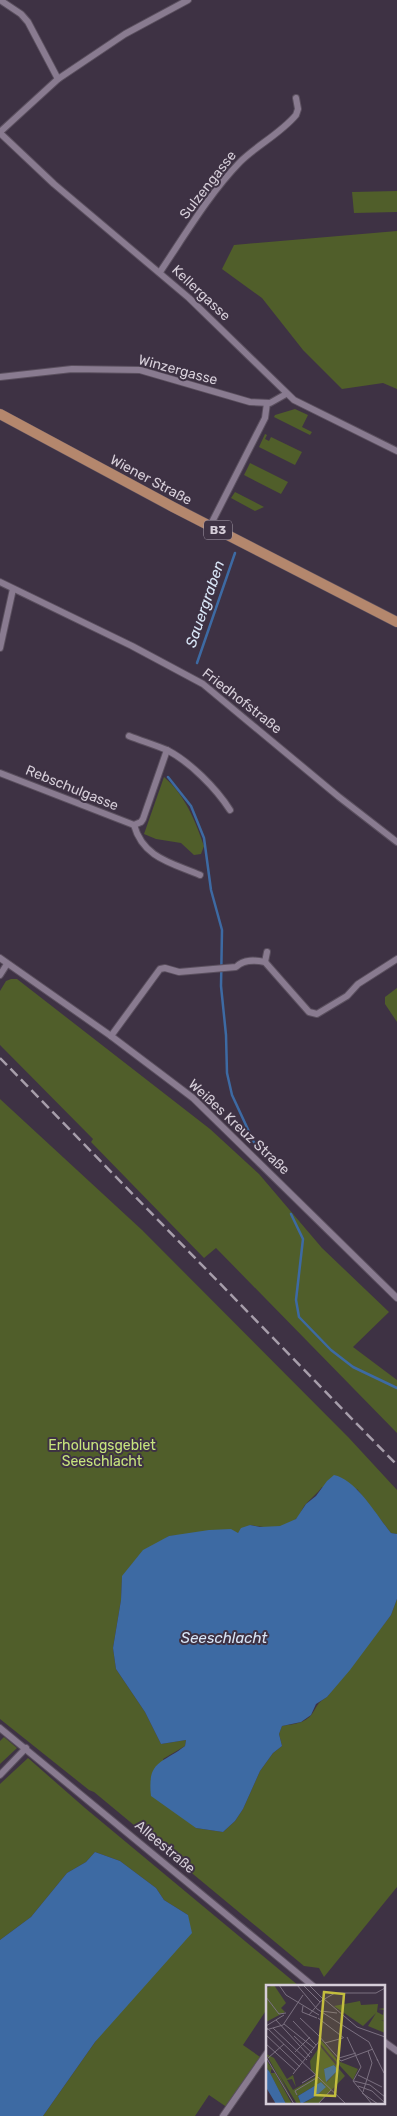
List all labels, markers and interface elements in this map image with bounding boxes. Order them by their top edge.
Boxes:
street label: Sulzengasse [176,147,240,223]
street label: Kellergasse [168,262,234,325]
street label: Winzergasse [137,351,220,389]
street label: Wiener Straße [107,451,195,509]
road number: B3 [204,520,232,540]
water label: Sauergraben [182,558,228,650]
street label: Friedhofstraße [199,665,285,737]
street label: Rebschulgasse [23,762,121,814]
street label: Weißes Kreuz Straße [185,1076,293,1178]
park label: Erholungsgebiet Seeschlacht [48,1437,156,1470]
water label: Seeschlacht [181,1629,268,1647]
street label: Alleestraße [131,1817,199,1877]
inset map [266,1985,384,2104]

